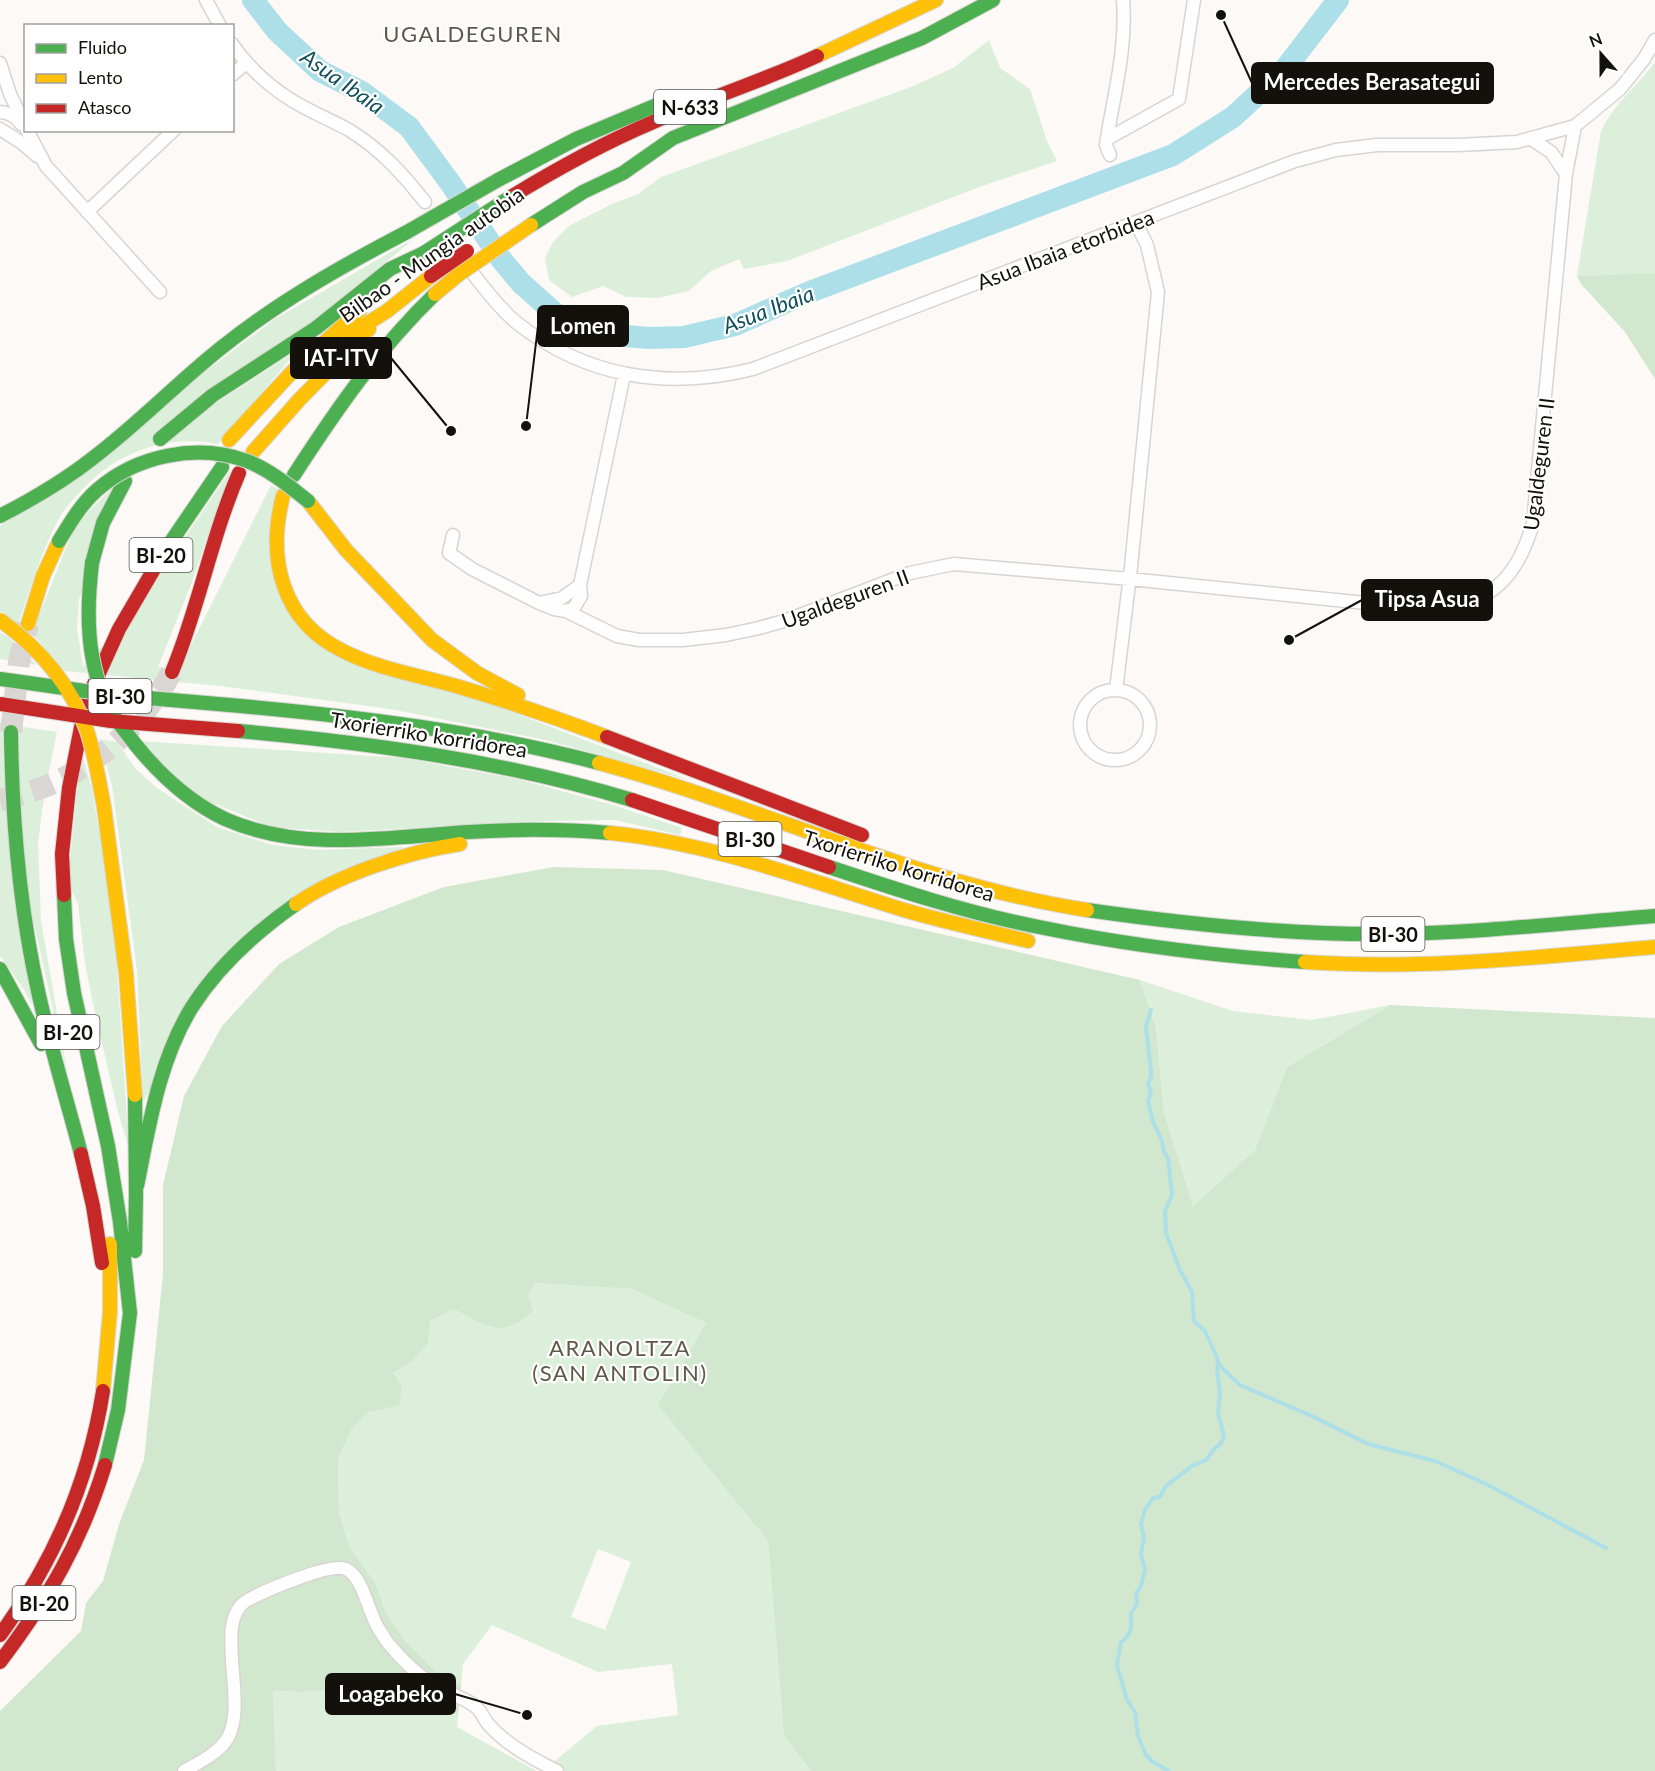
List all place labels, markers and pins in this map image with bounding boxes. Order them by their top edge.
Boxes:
callout: Mercedes Berasategui [1252,63,1493,103]
callout: Lomen [538,306,628,346]
callout: IAT-ITV [291,338,391,378]
callout: Tipsa Asua [1362,580,1492,620]
callout: Loagabeko [326,1674,455,1714]

